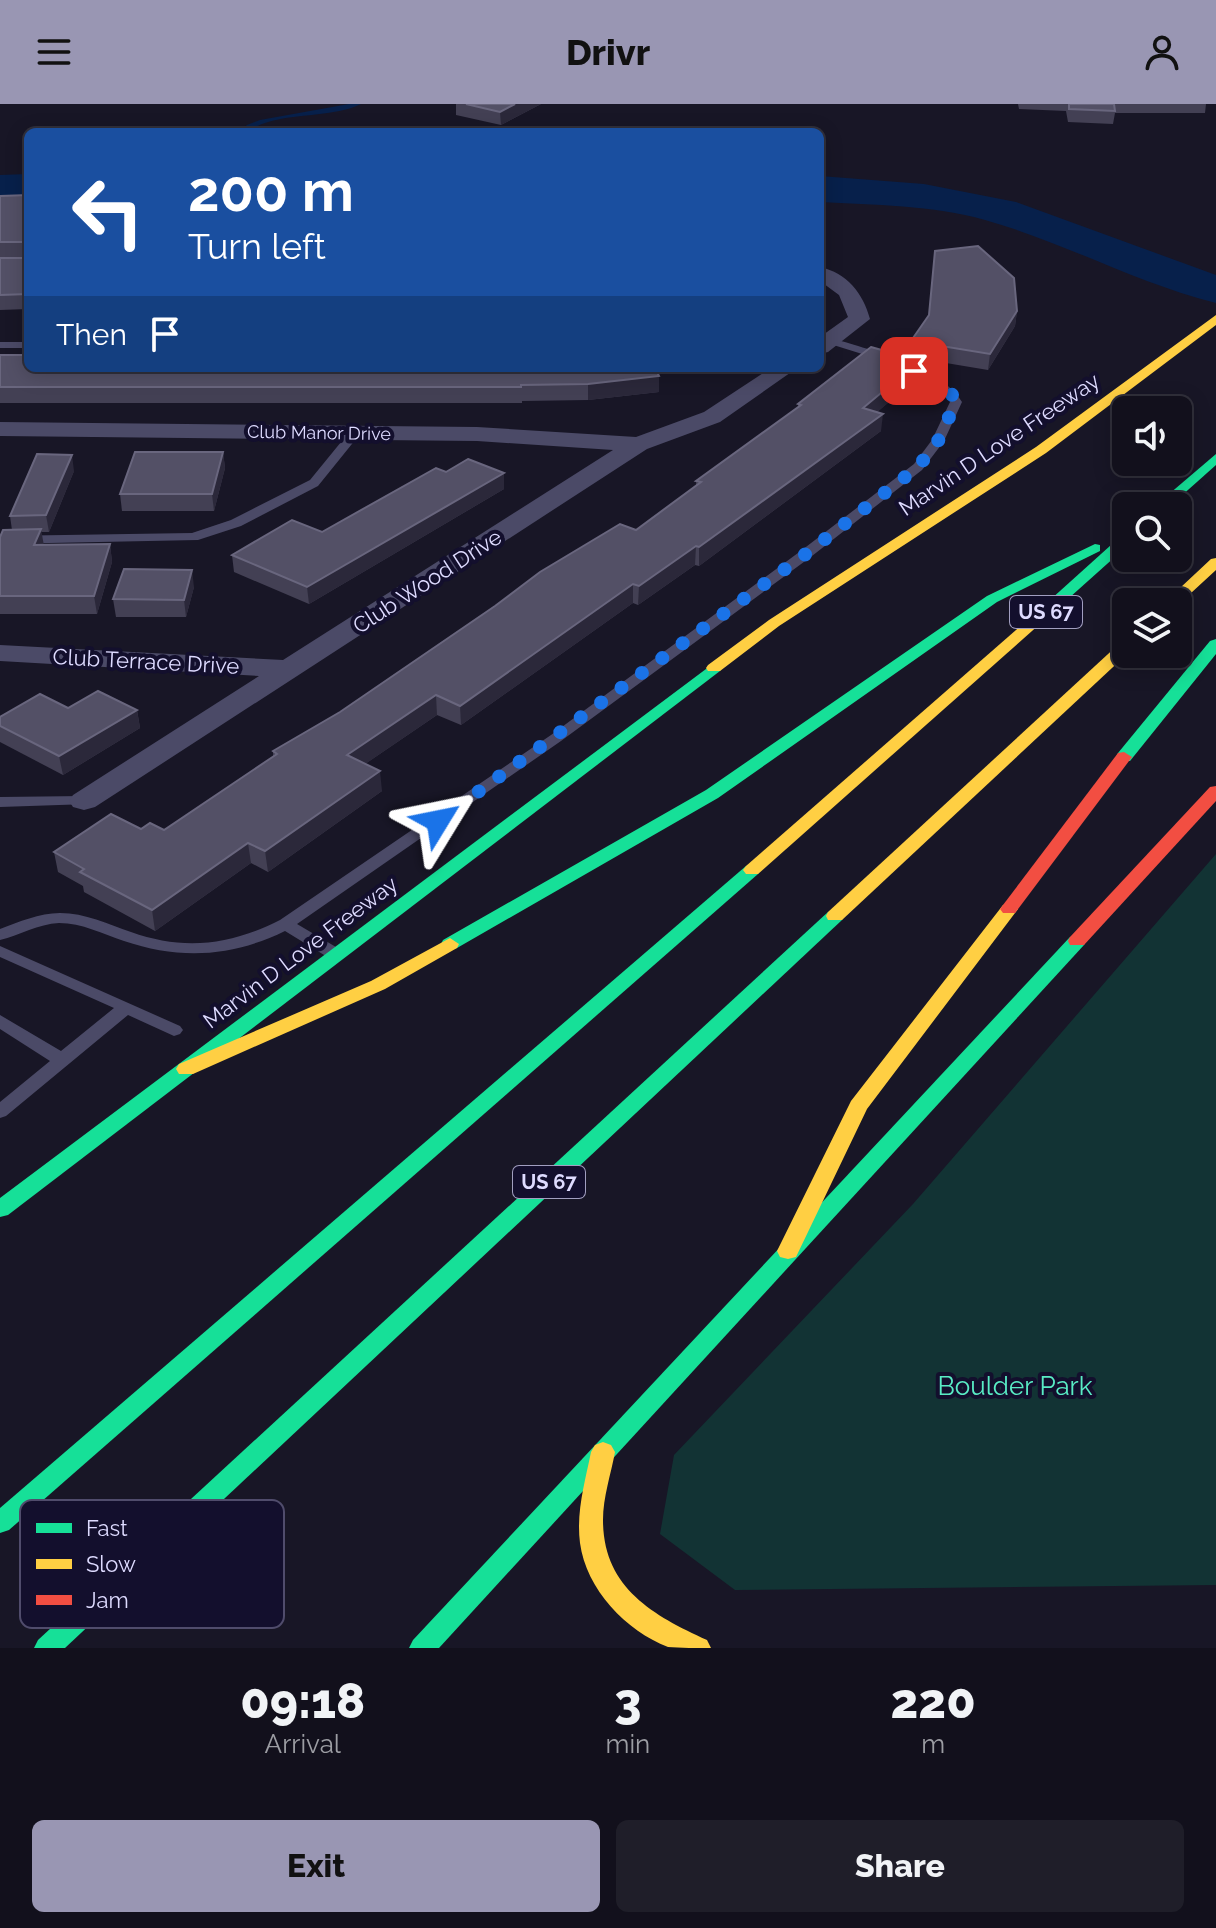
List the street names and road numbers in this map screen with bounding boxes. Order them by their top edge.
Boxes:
street label: Marvin D Love Freeway [894,367,1104,521]
street label: Club Manor Drive [247,421,392,444]
street label: Club Wood Drive [348,523,506,639]
road number: US 67 [1010,596,1082,628]
street label: Club Terrace Drive [52,643,240,679]
street label: Marvin D Love Freeway [198,870,402,1034]
road number: US 67 [513,1166,585,1198]

